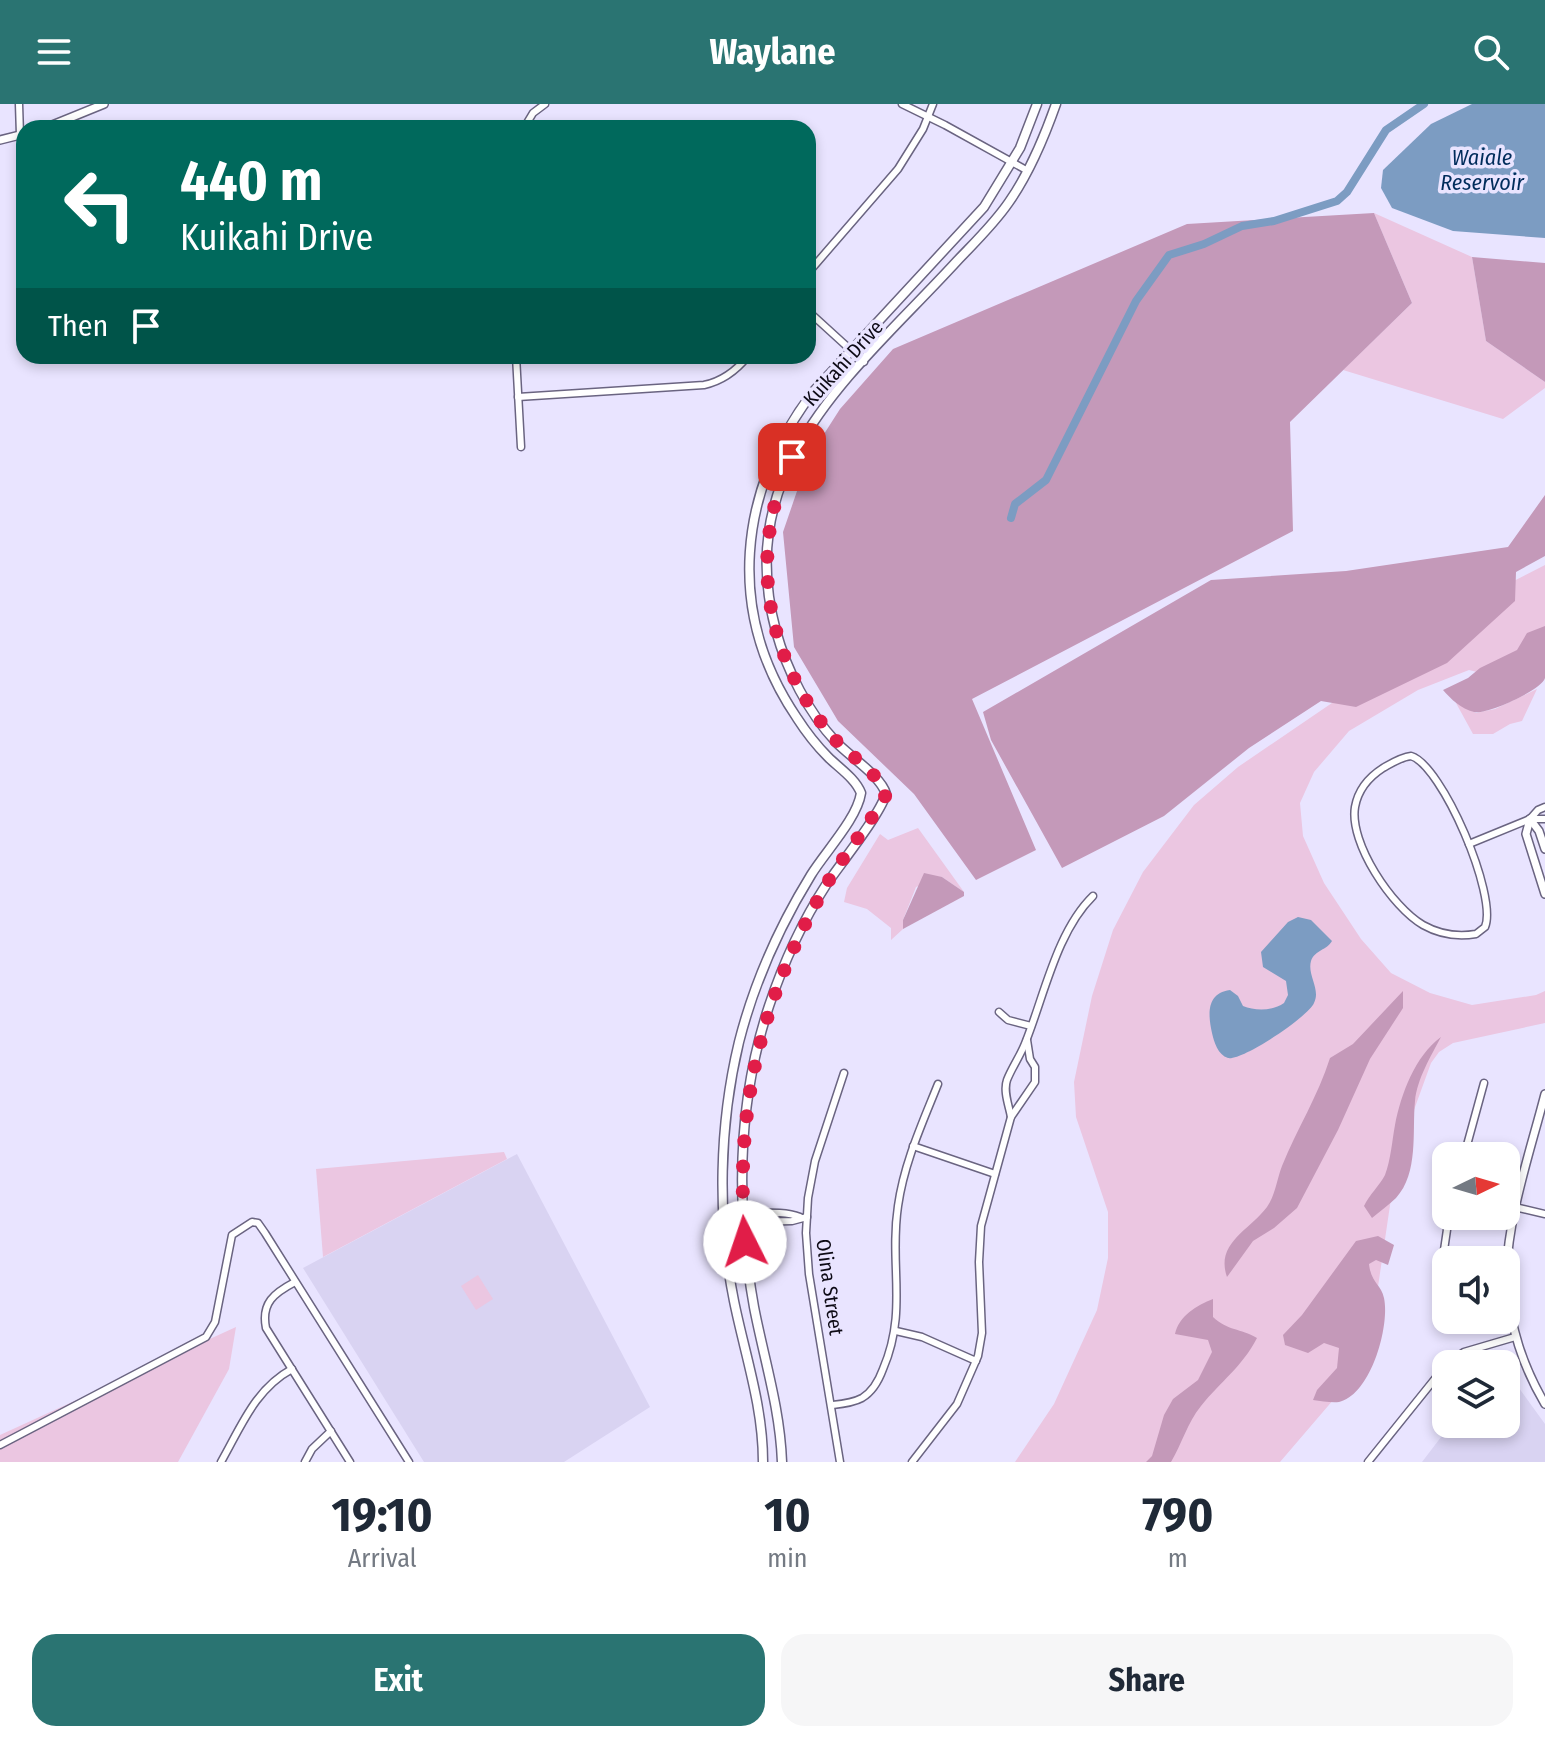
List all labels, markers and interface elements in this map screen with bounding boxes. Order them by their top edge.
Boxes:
icon: menu [32,30,76,74]
text: Waylane [710,30,835,74]
icon: search [1469,30,1513,74]
water label: Waiale Reservoir [1440,144,1525,196]
text: 440 m [180,148,323,215]
icon: left [48,152,152,256]
text: Kuikahi Drive [180,216,373,260]
icon: arrive [124,304,168,348]
text: Then [48,308,108,344]
street label: Kuikahi Drive [798,315,888,411]
pin [758,423,826,491]
icon: arrive [770,435,814,479]
north arrow [1432,1142,1520,1230]
map controls [1432,1142,1520,1438]
position arrow [703,1200,787,1284]
street label: Olina Street [811,1237,849,1337]
button: sound [1432,1246,1520,1334]
button: layers [1432,1350,1520,1438]
text: 19:10 [332,1486,433,1544]
text: 10 [764,1486,811,1544]
text: 790 [1142,1486,1213,1544]
text: Arrival [348,1543,417,1574]
text: min [767,1543,808,1574]
text: m [1168,1543,1188,1574]
button: Exit [32,1634,765,1726]
button: Share [781,1634,1513,1726]

